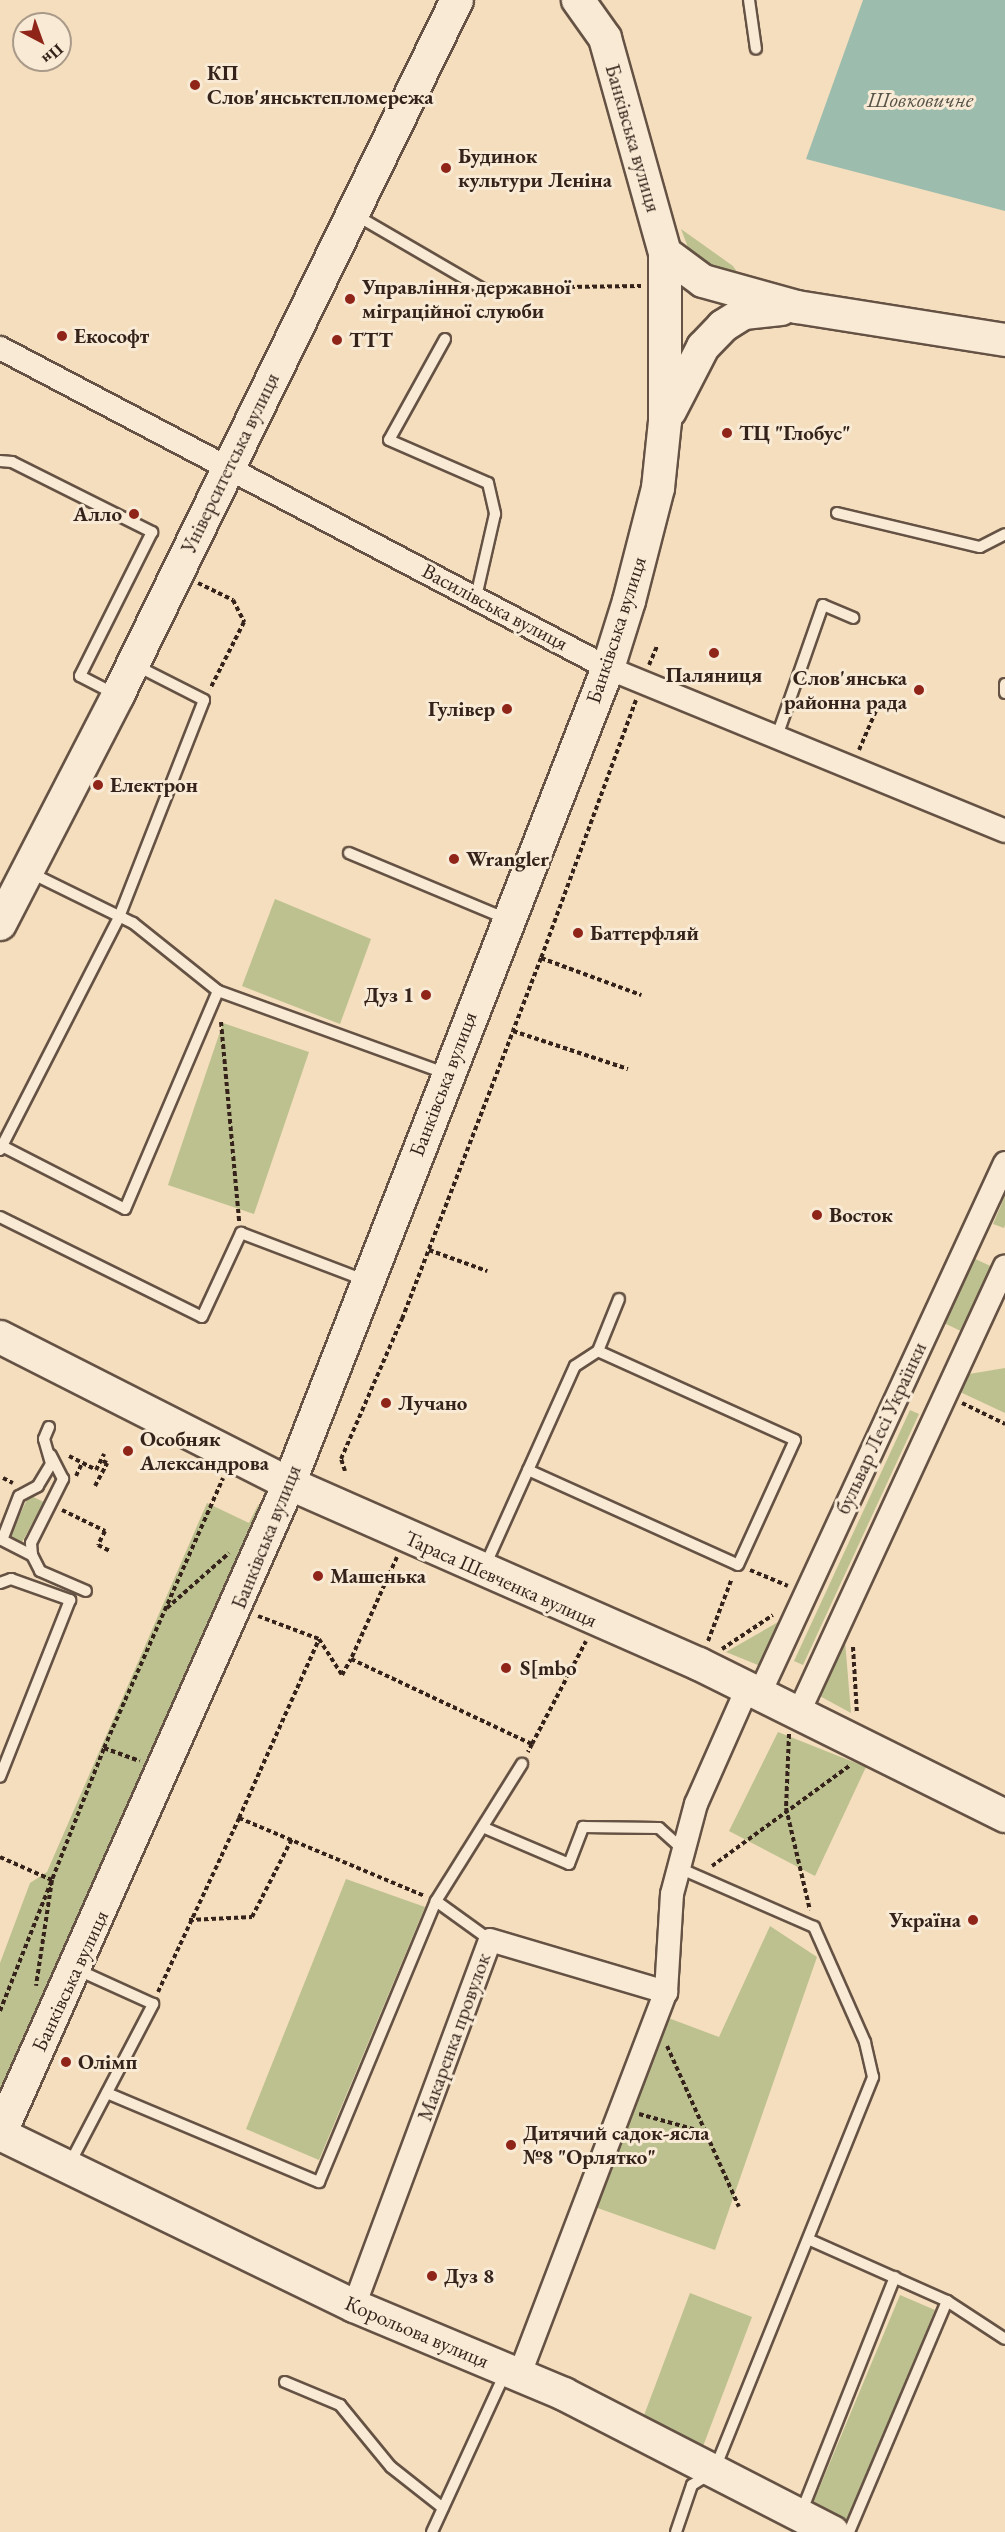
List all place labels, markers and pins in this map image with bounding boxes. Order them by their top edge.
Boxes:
place label: КП Слов'янськтепломережа [207,60,433,110]
marker: КП Слов'янськтепломережа [188,78,202,92]
place label: Будинок культури Леніна [458,143,612,193]
marker: Будинок культури Леніна [439,161,453,175]
place label: Управління державної міграційної слуюби [362,274,571,324]
marker: Управління державної міграційної слуюби [343,292,357,306]
place label: Екософт [74,323,149,349]
place label: ТТТ [349,327,393,353]
marker: Екософт [55,329,69,343]
marker: ТТТ [330,333,344,347]
place label: ТЦ "Глобус" [739,420,851,446]
marker: ТЦ "Глобус" [720,426,734,440]
place label: Алло [73,501,122,527]
marker: Алло [127,507,141,521]
marker: Паляниця [707,646,721,660]
place label: Паляниця [666,662,762,688]
place label: Слов'янська районна рада [784,665,907,715]
marker: Слов'янська районна рада [912,683,926,697]
place label: Гулівер [428,696,495,722]
marker: Гулівер [500,702,514,716]
place label: Електрон [110,772,198,798]
marker: Електрон [91,778,105,792]
place label: Wrangler [466,846,549,872]
marker: Wrangler [447,852,461,866]
place label: Баттерфляй [590,920,699,946]
marker: Баттерфляй [571,926,585,940]
place label: Дуз 1 [364,982,414,1008]
marker: Дуз 1 [419,988,433,1002]
place label: Восток [829,1202,893,1228]
marker: Восток [810,1208,824,1222]
place label: Лучано [398,1390,467,1416]
marker: Лучано [379,1396,393,1410]
place label: Особняк Александрова [140,1426,269,1476]
marker: Особняк Александрова [121,1444,135,1458]
place label: Машенька [330,1563,426,1589]
marker: Машенька [311,1569,325,1583]
place label: S[mbo [520,1655,576,1681]
marker: S[mbo [497,1659,515,1677]
place label: Україна [889,1907,961,1933]
marker: Україна [966,1913,980,1927]
place label: Олімп [78,2049,137,2075]
marker: Олімп [59,2055,73,2069]
place label: Дитячий садок-ясла №8 "Орлятко" [523,2120,709,2170]
marker: Дитячий садок-ясла №8 "Орлятко" [504,2138,518,2152]
place label: Дуз 8 [444,2263,494,2289]
marker: Дуз 8 [425,2269,439,2283]

